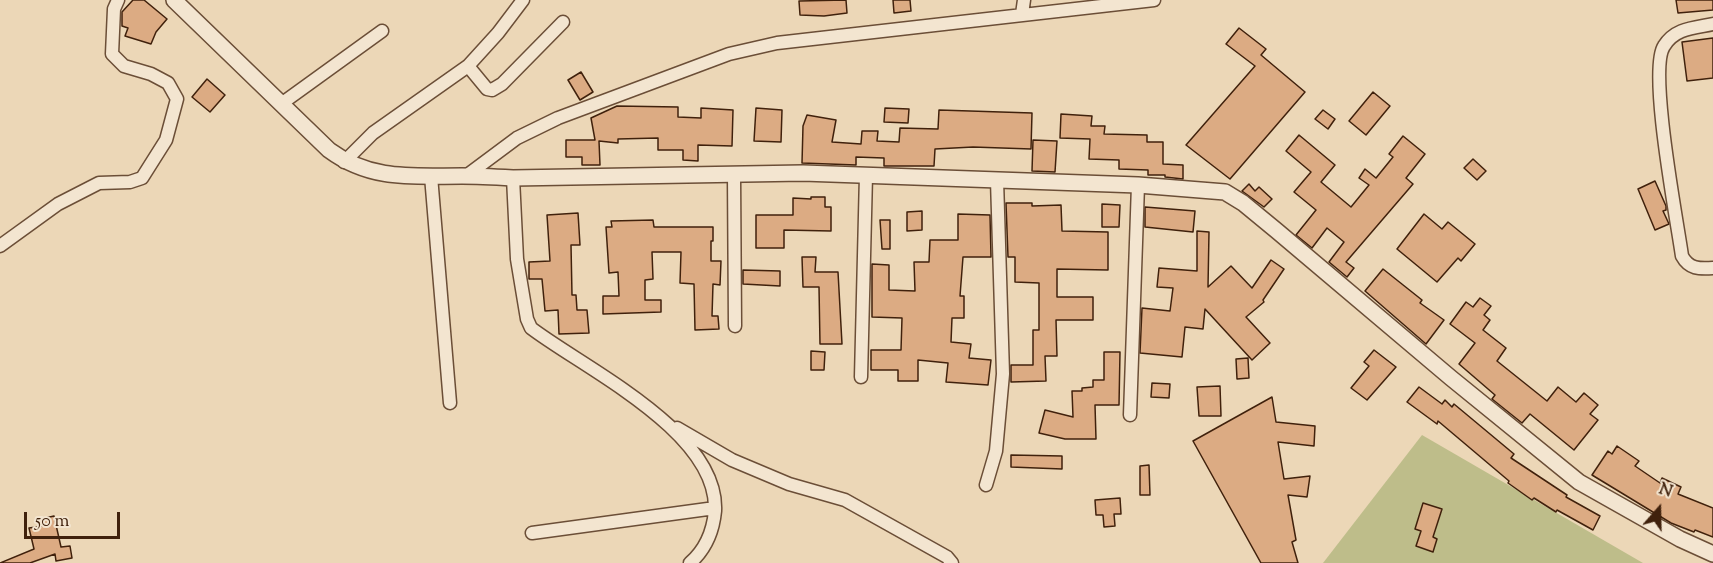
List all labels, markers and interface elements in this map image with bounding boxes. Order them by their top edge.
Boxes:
north arrow [1629,479,1689,539]
text: N [1655,479,1675,505]
scale bar [27,500,123,538]
text: 50 m [35,509,69,535]

